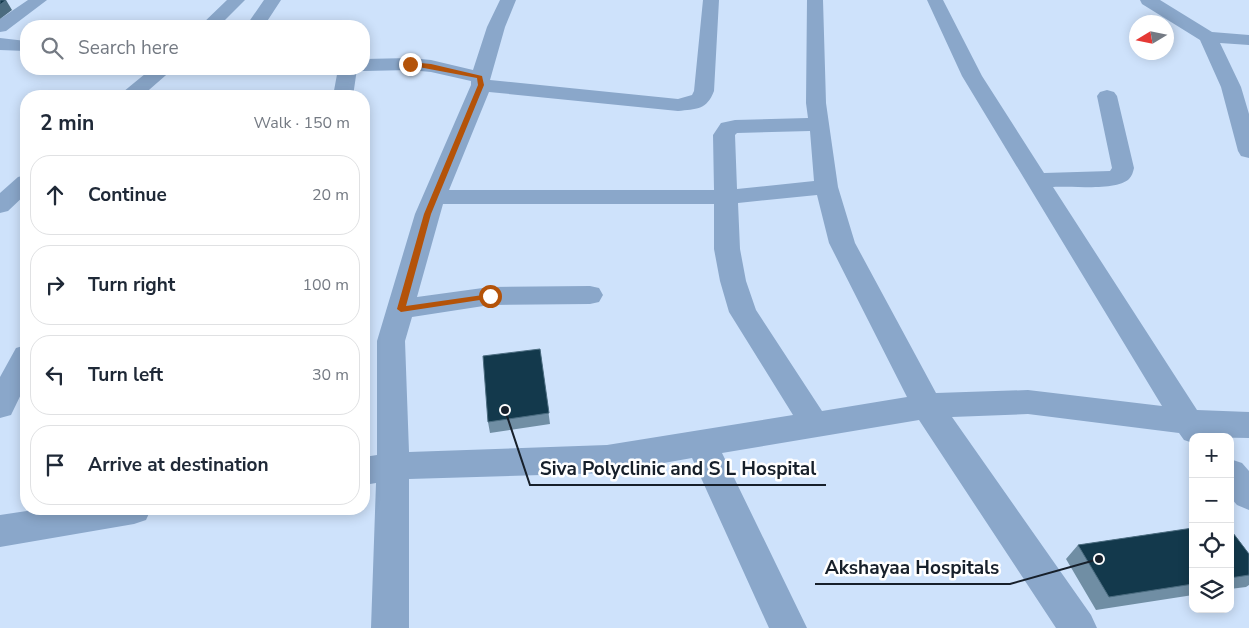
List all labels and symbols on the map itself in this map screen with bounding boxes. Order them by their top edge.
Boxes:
north arrow [1129,15,1174,60]
route end [399,53,422,76]
route start [479,285,502,308]
callout: Siva Polyclinic and S L Hospital [530,451,826,485]
text: Siva Polyclinic and S L Hospital [540,456,816,482]
callout: Akshayaa Hospitals [815,550,1010,584]
text: Akshayaa Hospitals [825,555,999,581]

